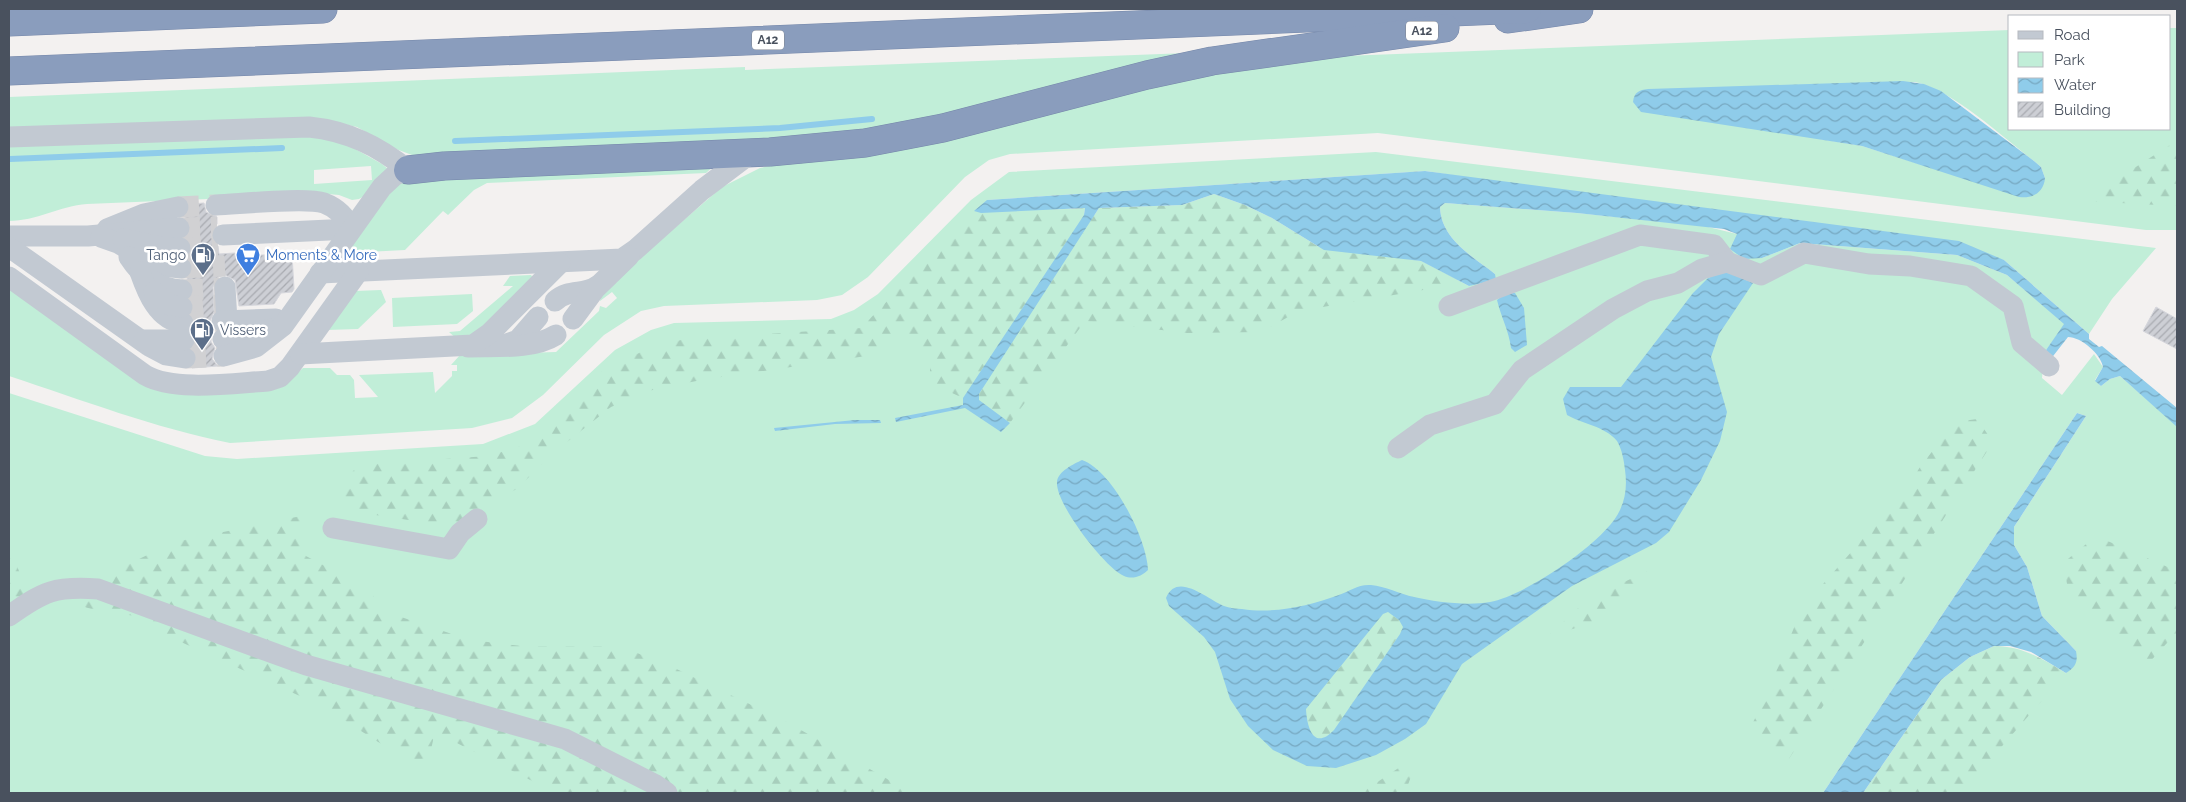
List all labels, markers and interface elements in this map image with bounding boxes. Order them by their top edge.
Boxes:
legend [2008,15,2171,130]
road number: A12 [1406,22,1438,40]
text: Road [2054,26,2090,44]
road number: A12 [752,30,784,50]
text: Park [2054,51,2085,69]
text: Water [2054,76,2097,94]
text: Building [2054,101,2111,119]
fuel station icon: Tango [190,242,216,276]
supermarket icon: Moments & More [235,242,261,276]
place label: Tango [146,247,186,263]
place label: Moments & More [266,247,377,263]
fuel station icon: Vissers [189,317,215,351]
place label: Vissers [220,322,266,338]

